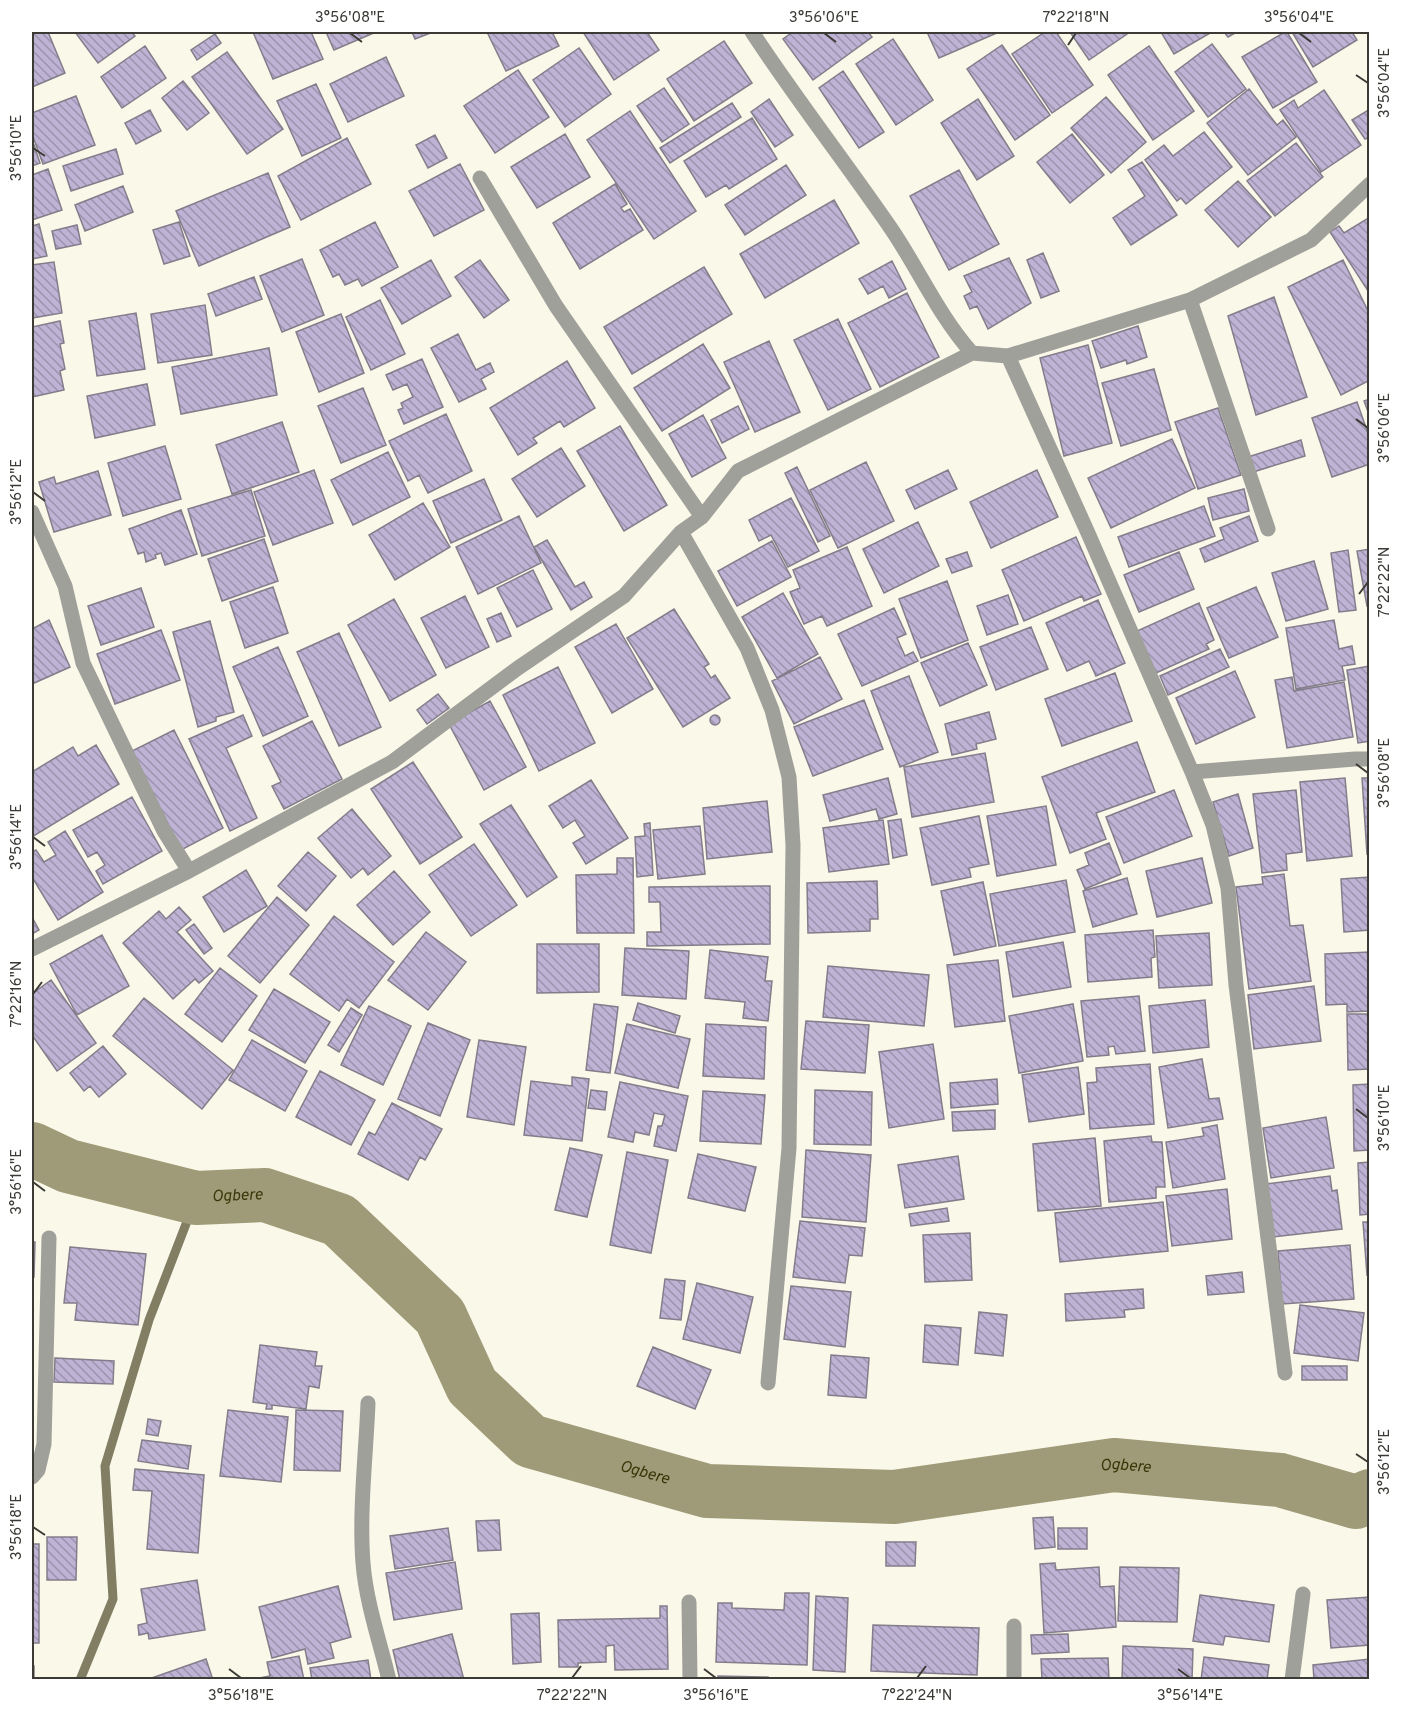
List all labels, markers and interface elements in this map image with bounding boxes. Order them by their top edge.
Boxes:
text: 3°56'08"E [315,9,385,28]
text: 3°56'06"E [789,9,859,28]
text: 7°22'18"N [1043,9,1109,28]
text: 3°56'04"E [1264,9,1334,28]
text: 3°56'04"E [1376,48,1395,118]
text: 3°56'10"E [8,115,27,181]
text: 3°56'06"E [1376,393,1395,463]
text: 3°56'12"E [8,459,27,525]
text: 7°22'22"N [1376,547,1395,617]
text: 3°56'08"E [1376,738,1395,808]
text: 3°56'14"E [8,804,27,870]
text: 7°22'16"N [8,961,27,1027]
text: 3°56'10"E [1376,1085,1395,1151]
text: 3°56'16"E [8,1149,27,1215]
water label: Ogbere [211,1185,264,1207]
text: 3°56'12"E [1376,1429,1395,1495]
water label: Ogbere [1099,1455,1152,1478]
water label: Ogbere [617,1457,672,1490]
text: 3°56'18"E [8,1494,27,1560]
text: 3°56'18"E [208,1687,274,1706]
text: 7°22'22"N [537,1687,607,1706]
text: 3°56'16"E [683,1687,749,1706]
text: 7°22'24"N [882,1687,952,1706]
text: 3°56'14"E [1157,1687,1223,1706]

